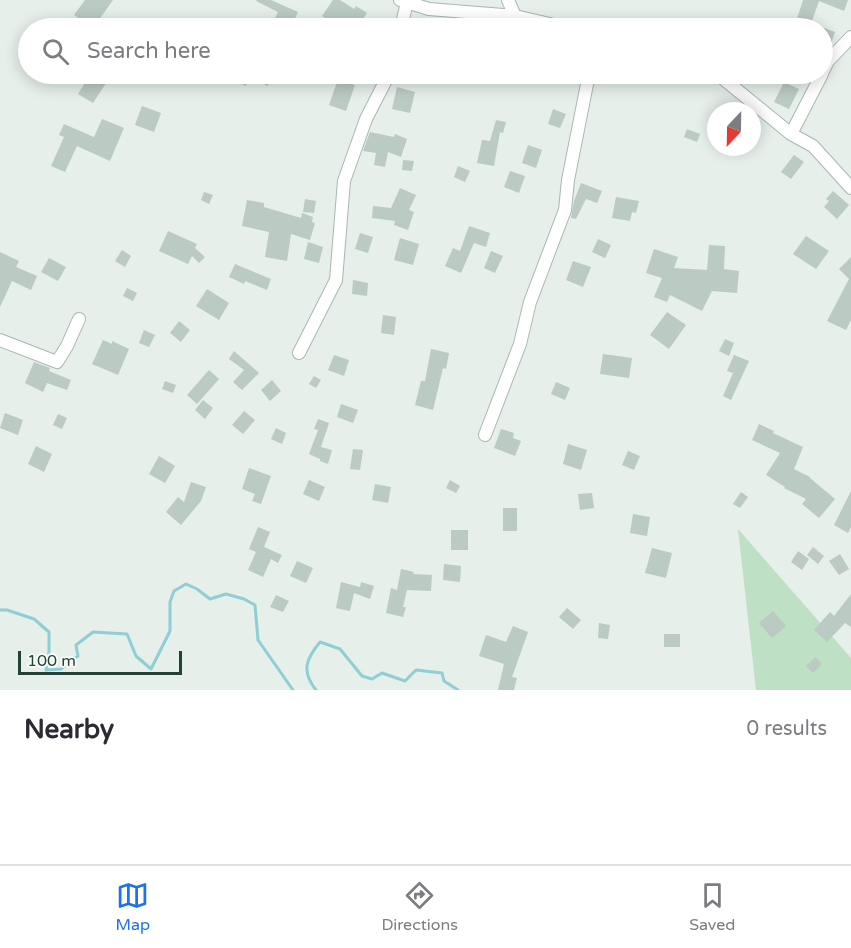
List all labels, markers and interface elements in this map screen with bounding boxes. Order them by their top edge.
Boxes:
search box [18,18,833,84]
icon: search [39,35,72,68]
text: Search here [87,38,211,64]
north arrow [707,102,761,156]
scale bar [18,648,182,676]
text: 100 m [27,651,76,671]
text: Nearby [24,714,114,745]
text: 0 results [747,717,827,741]
tab: Map [116,879,150,935]
tab: Directions [381,879,458,935]
tab: Saved [689,879,735,935]

